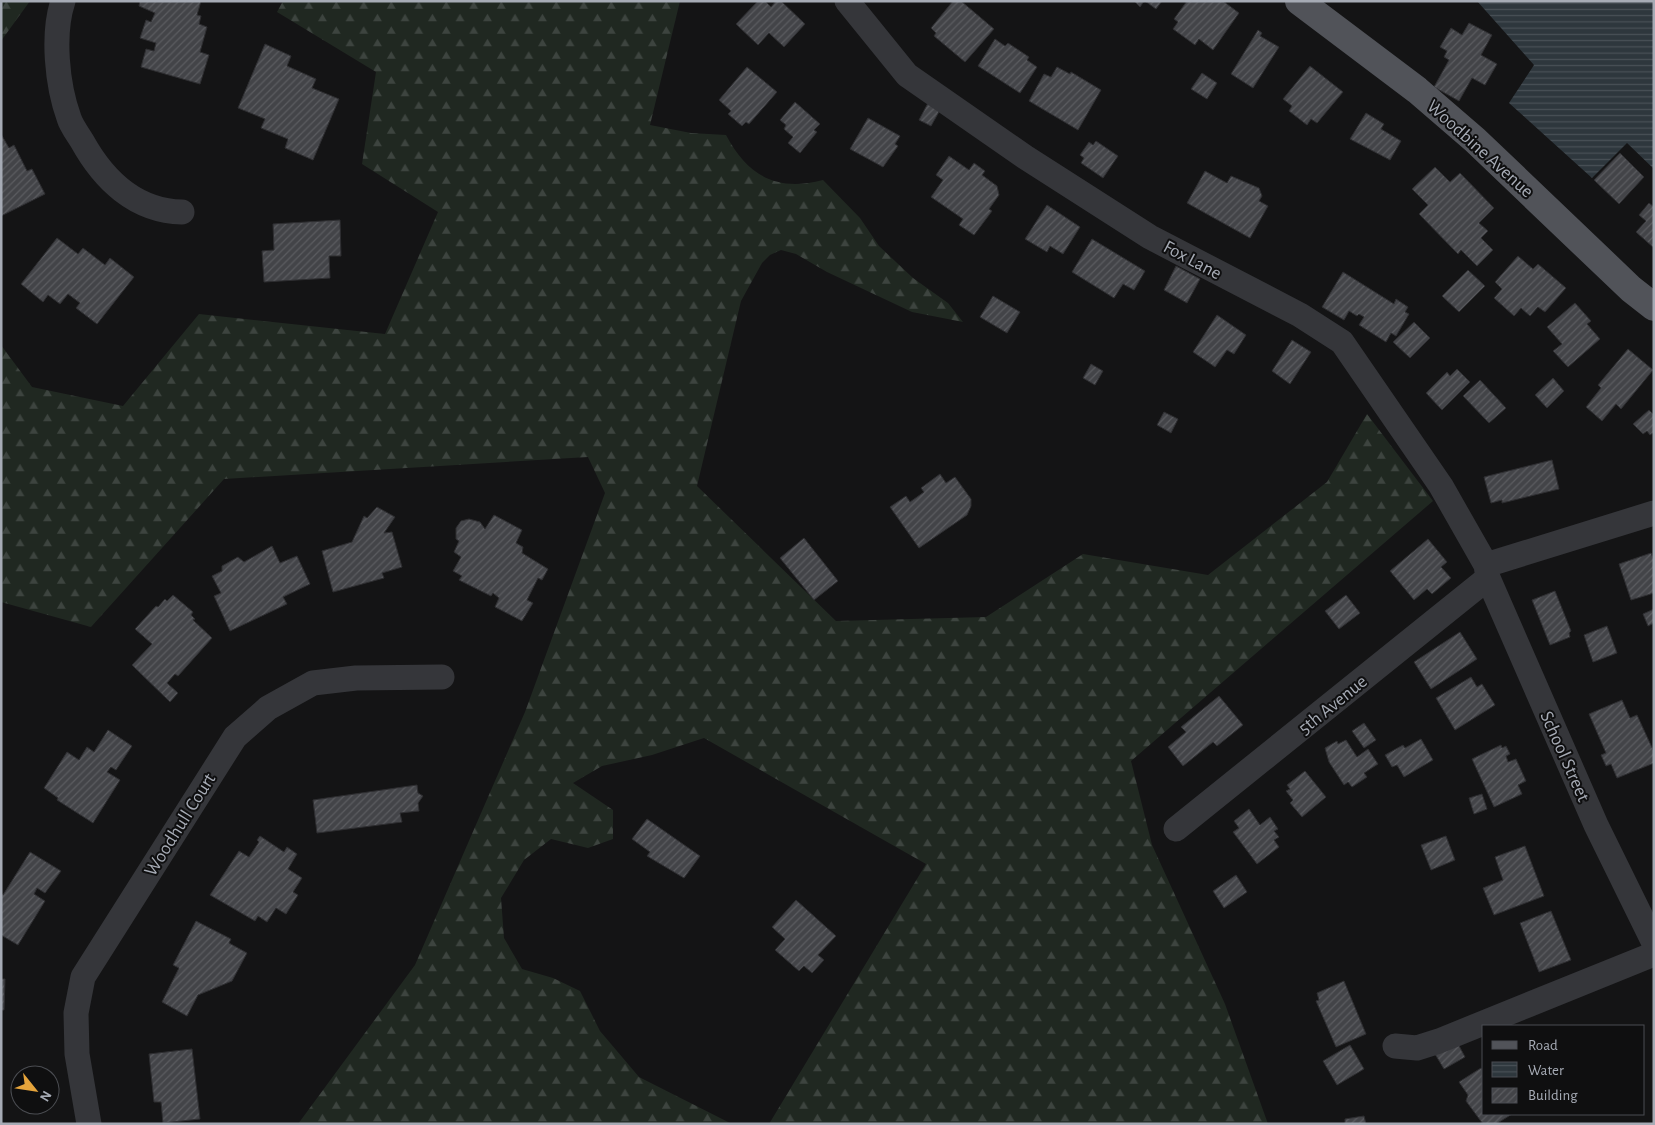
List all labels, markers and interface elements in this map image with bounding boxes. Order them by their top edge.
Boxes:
street label: Woodbine Avenue [1423,97,1537,202]
street label: Fox Lane [1160,237,1225,284]
street label: 5th Avenue [1295,672,1371,738]
street label: School Street [1536,708,1593,805]
street label: Woodhull Court [141,770,219,880]
legend [1482,1025,1645,1115]
text: Road [1528,1038,1558,1053]
text: Water [1528,1063,1564,1078]
north arrow [10,1065,60,1115]
text: N [37,1088,54,1104]
text: Building [1528,1088,1578,1103]

